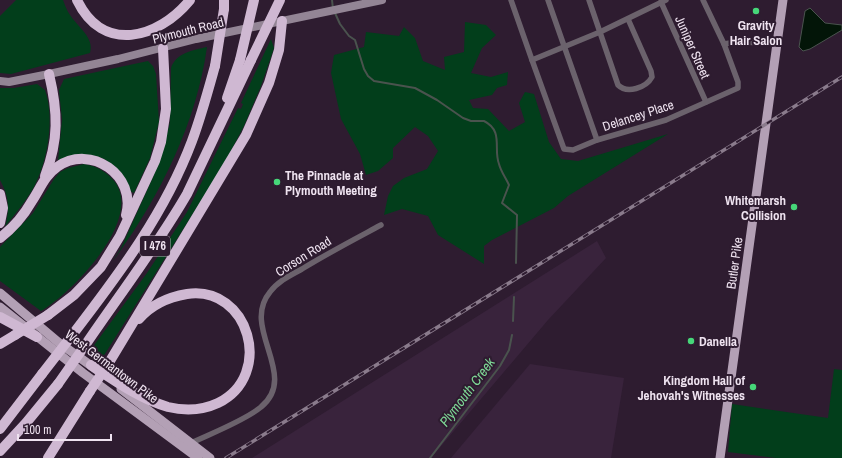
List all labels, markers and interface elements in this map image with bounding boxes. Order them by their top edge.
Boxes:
marker: Gravity Hair Salon [751,6,761,16]
street label: Plymouth Road [151,13,226,48]
street label: Juniper Street [671,13,714,81]
place label: Gravity Hair Salon [730,17,782,49]
street label: Delancey Place [600,96,676,135]
place label: The Pinnacle at Plymouth Meeting [285,167,377,199]
marker: The Pinnacle at Plymouth Meeting [272,177,282,187]
place label: Whitemarsh Collision [725,192,786,224]
marker: Whitemarsh Collision [789,202,799,212]
street label: Corson Road [272,233,334,280]
road number: I 476 [140,236,170,256]
street label: Butler Pike [722,236,747,290]
street label: West Germantown Pike [62,326,162,407]
place label: Danella [699,333,737,350]
marker: Danella [686,336,696,346]
water label: Plymouth Creek [435,353,500,430]
place label: Kingdom Hall of Jehovah's Witnesses [638,372,745,404]
marker: Kingdom Hall of Jehovah's Witnesses [748,382,758,392]
scale bar [18,416,111,442]
text: 100 m [24,422,51,438]

